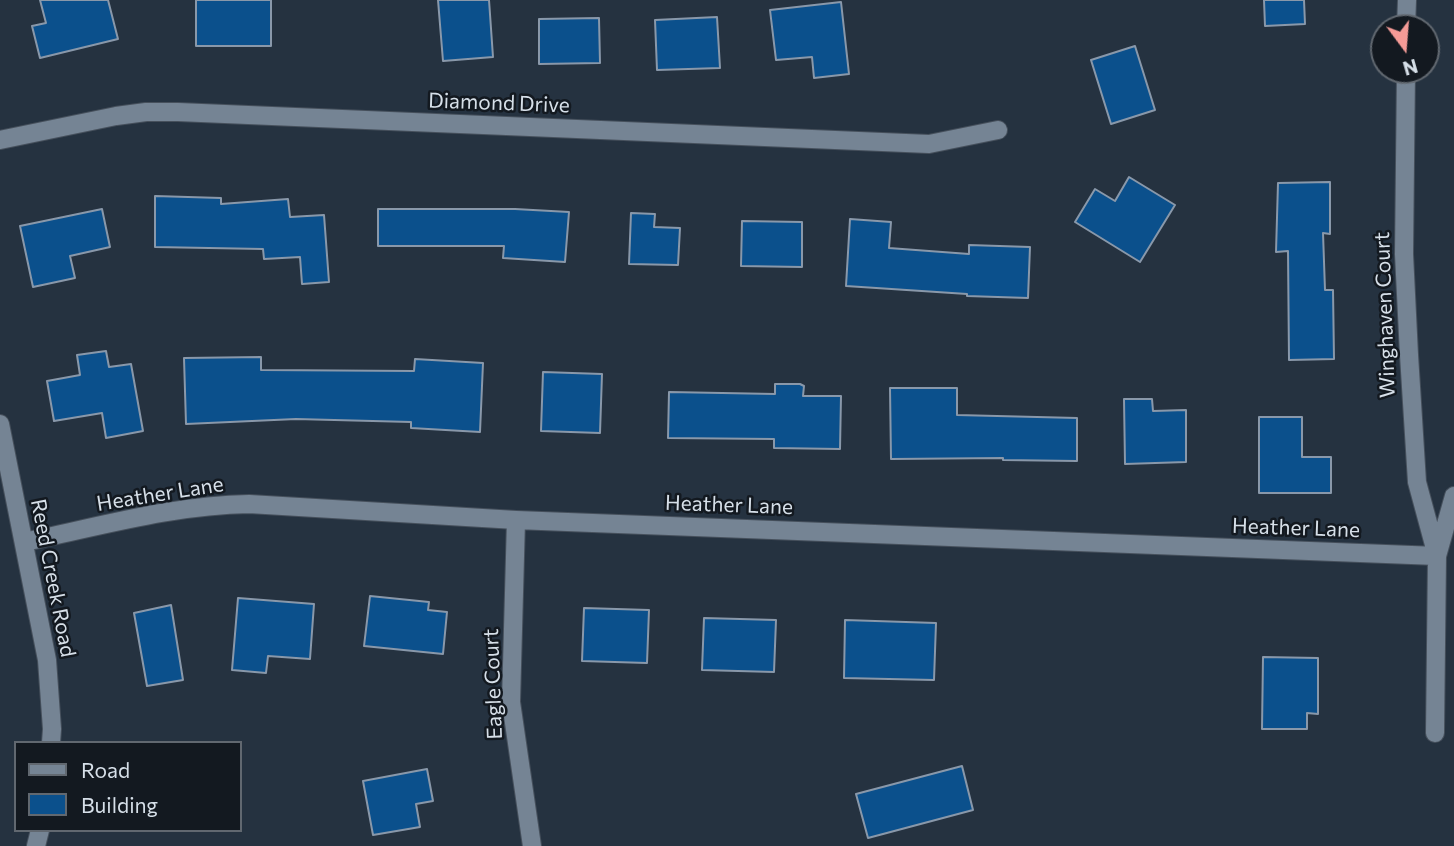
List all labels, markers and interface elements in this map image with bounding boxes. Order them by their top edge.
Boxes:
north arrow [1370,14,1440,84]
text: N [1400,55,1420,81]
street label: Diamond Drive [428,88,570,118]
street label: Winghaven Court [1370,232,1400,398]
street label: Heather Lane [95,472,225,516]
street label: Heather Lane [665,490,793,520]
street label: Reed Creek Road [25,497,81,659]
street label: Heather Lane [1232,513,1360,543]
street label: Eagle Court [478,628,508,740]
legend [14,741,242,832]
text: Road [81,757,130,782]
text: Building [81,792,158,817]

